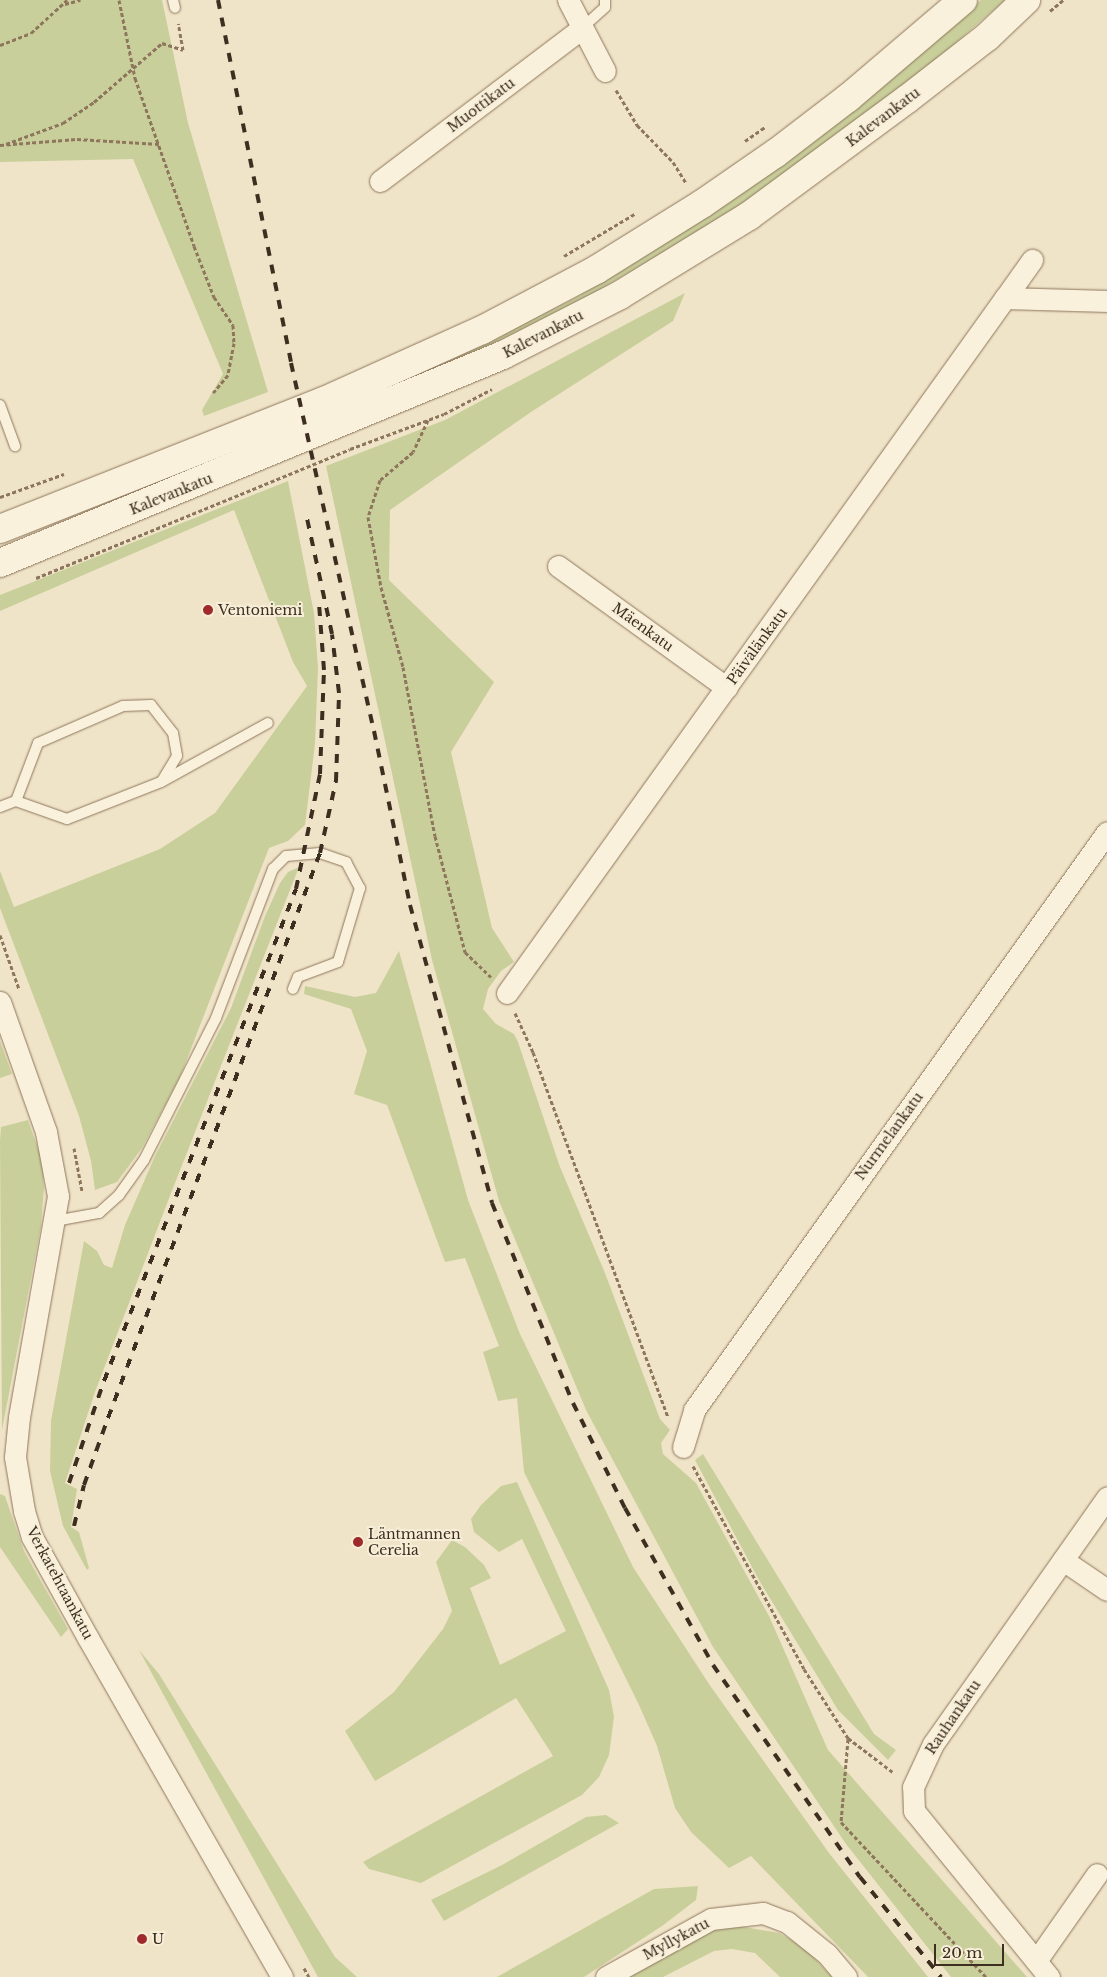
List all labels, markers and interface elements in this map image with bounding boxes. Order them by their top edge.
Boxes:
street label: Muottikatu [444,74,518,136]
street label: Kalevankatu [843,84,923,150]
street label: Kalevankatu [500,307,586,361]
street label: Kalevankatu [127,470,215,518]
street label: Mäenkatu [609,599,677,655]
place label: Ventoniemi [218,602,302,618]
marker: Ventoniemi [202,604,214,616]
street label: Päivälänkatu [723,604,791,688]
street label: Nurmelankatu [852,1089,926,1183]
street label: Verkatehtaankatu [23,1524,97,1642]
place label: Läntmannen Cerelia [368,1526,461,1558]
marker: Läntmannen Cerelia [352,1536,364,1548]
street label: Rauhankatu [922,1677,984,1757]
street label: Myllykatu [640,1915,712,1963]
place label: U [152,1931,164,1947]
marker: U [136,1933,148,1945]
scale bar [937,1934,1007,1966]
text: 20 m [942,1943,982,1962]

